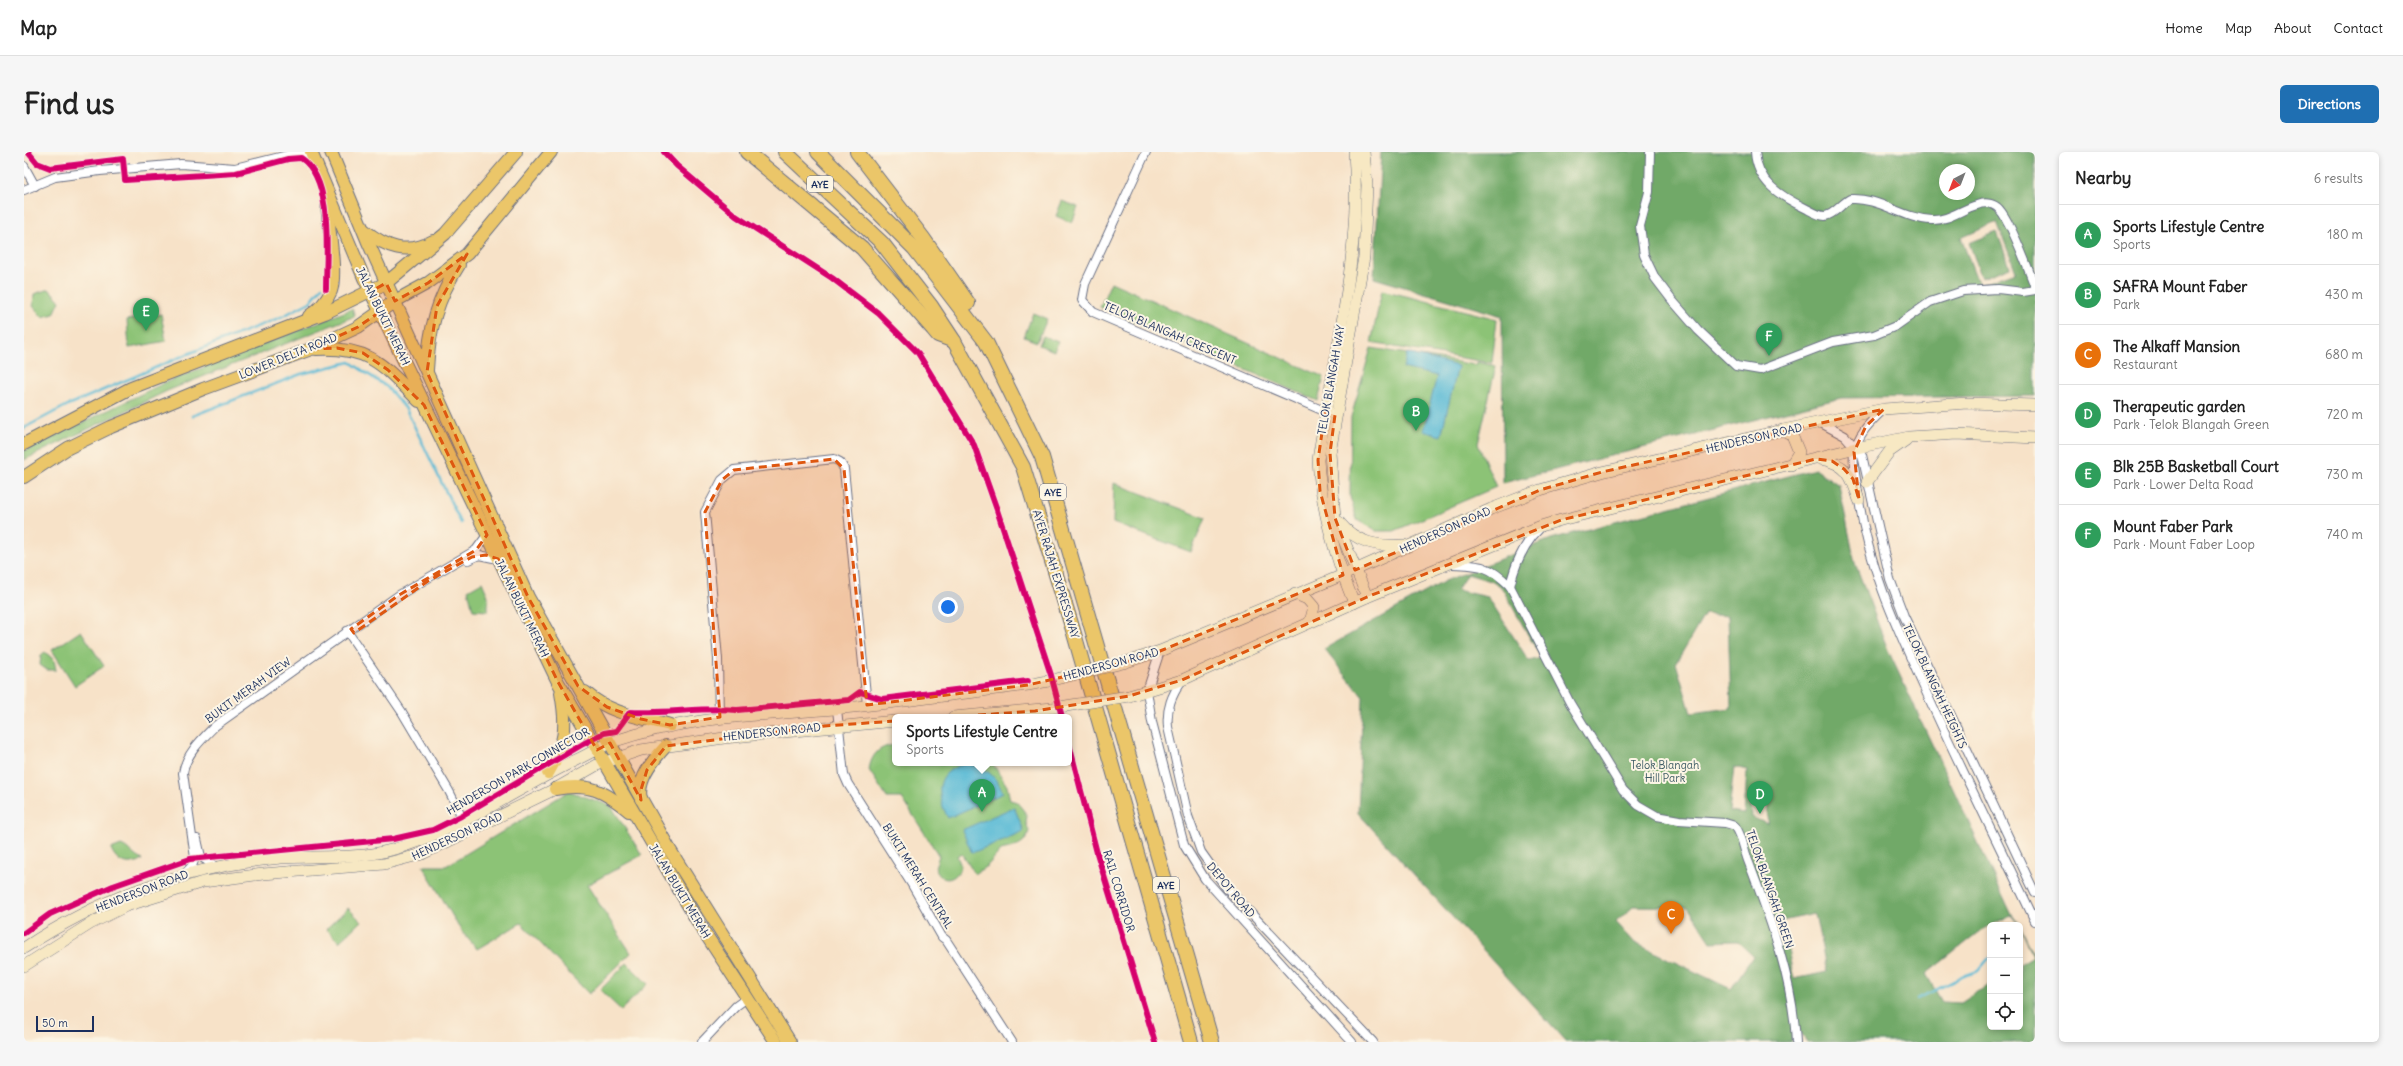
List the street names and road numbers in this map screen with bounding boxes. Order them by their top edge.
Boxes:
road number: AYE [807,176,833,192]
street label: JALAN BUKIT MERAH [353,264,413,368]
street label: TELOK BLANGAH CRESCENT [1102,299,1239,367]
street label: TELOK BLANGAH WAY [1314,324,1348,436]
street label: LOWER DELTA ROAD [237,330,339,382]
street label: HENDERSON ROAD [1704,420,1804,456]
road number: AYE [1040,484,1066,500]
street label: HENDERSON ROAD [1397,504,1493,556]
street label: AYER RAJAH EXPRESSWAY [1030,508,1082,640]
street label: JALAN BUKIT MERAH [492,556,552,660]
street label: TELOK BLANGAH HEIGHTS [1900,622,1970,750]
street label: HENDERSON ROAD [1062,644,1161,683]
street label: BUKIT MERAH VIEW [202,654,294,726]
street label: HENDERSON ROAD [722,720,822,744]
street label: HENDERSON PARK CONNECTOR [444,724,592,818]
street label: HENDERSON ROAD [409,809,505,863]
street label: BUKIT MERAH CENTRAL [880,821,956,931]
street label: TELOK BLANGAH GREEN [1743,828,1797,950]
street label: JALAN BUKIT MERAH [646,841,714,941]
street label: RAIL CORRIDOR [1100,848,1138,934]
street label: DEPOT ROAD [1204,860,1258,921]
street label: HENDERSON ROAD [94,867,191,915]
road number: AYE [1153,877,1179,893]

